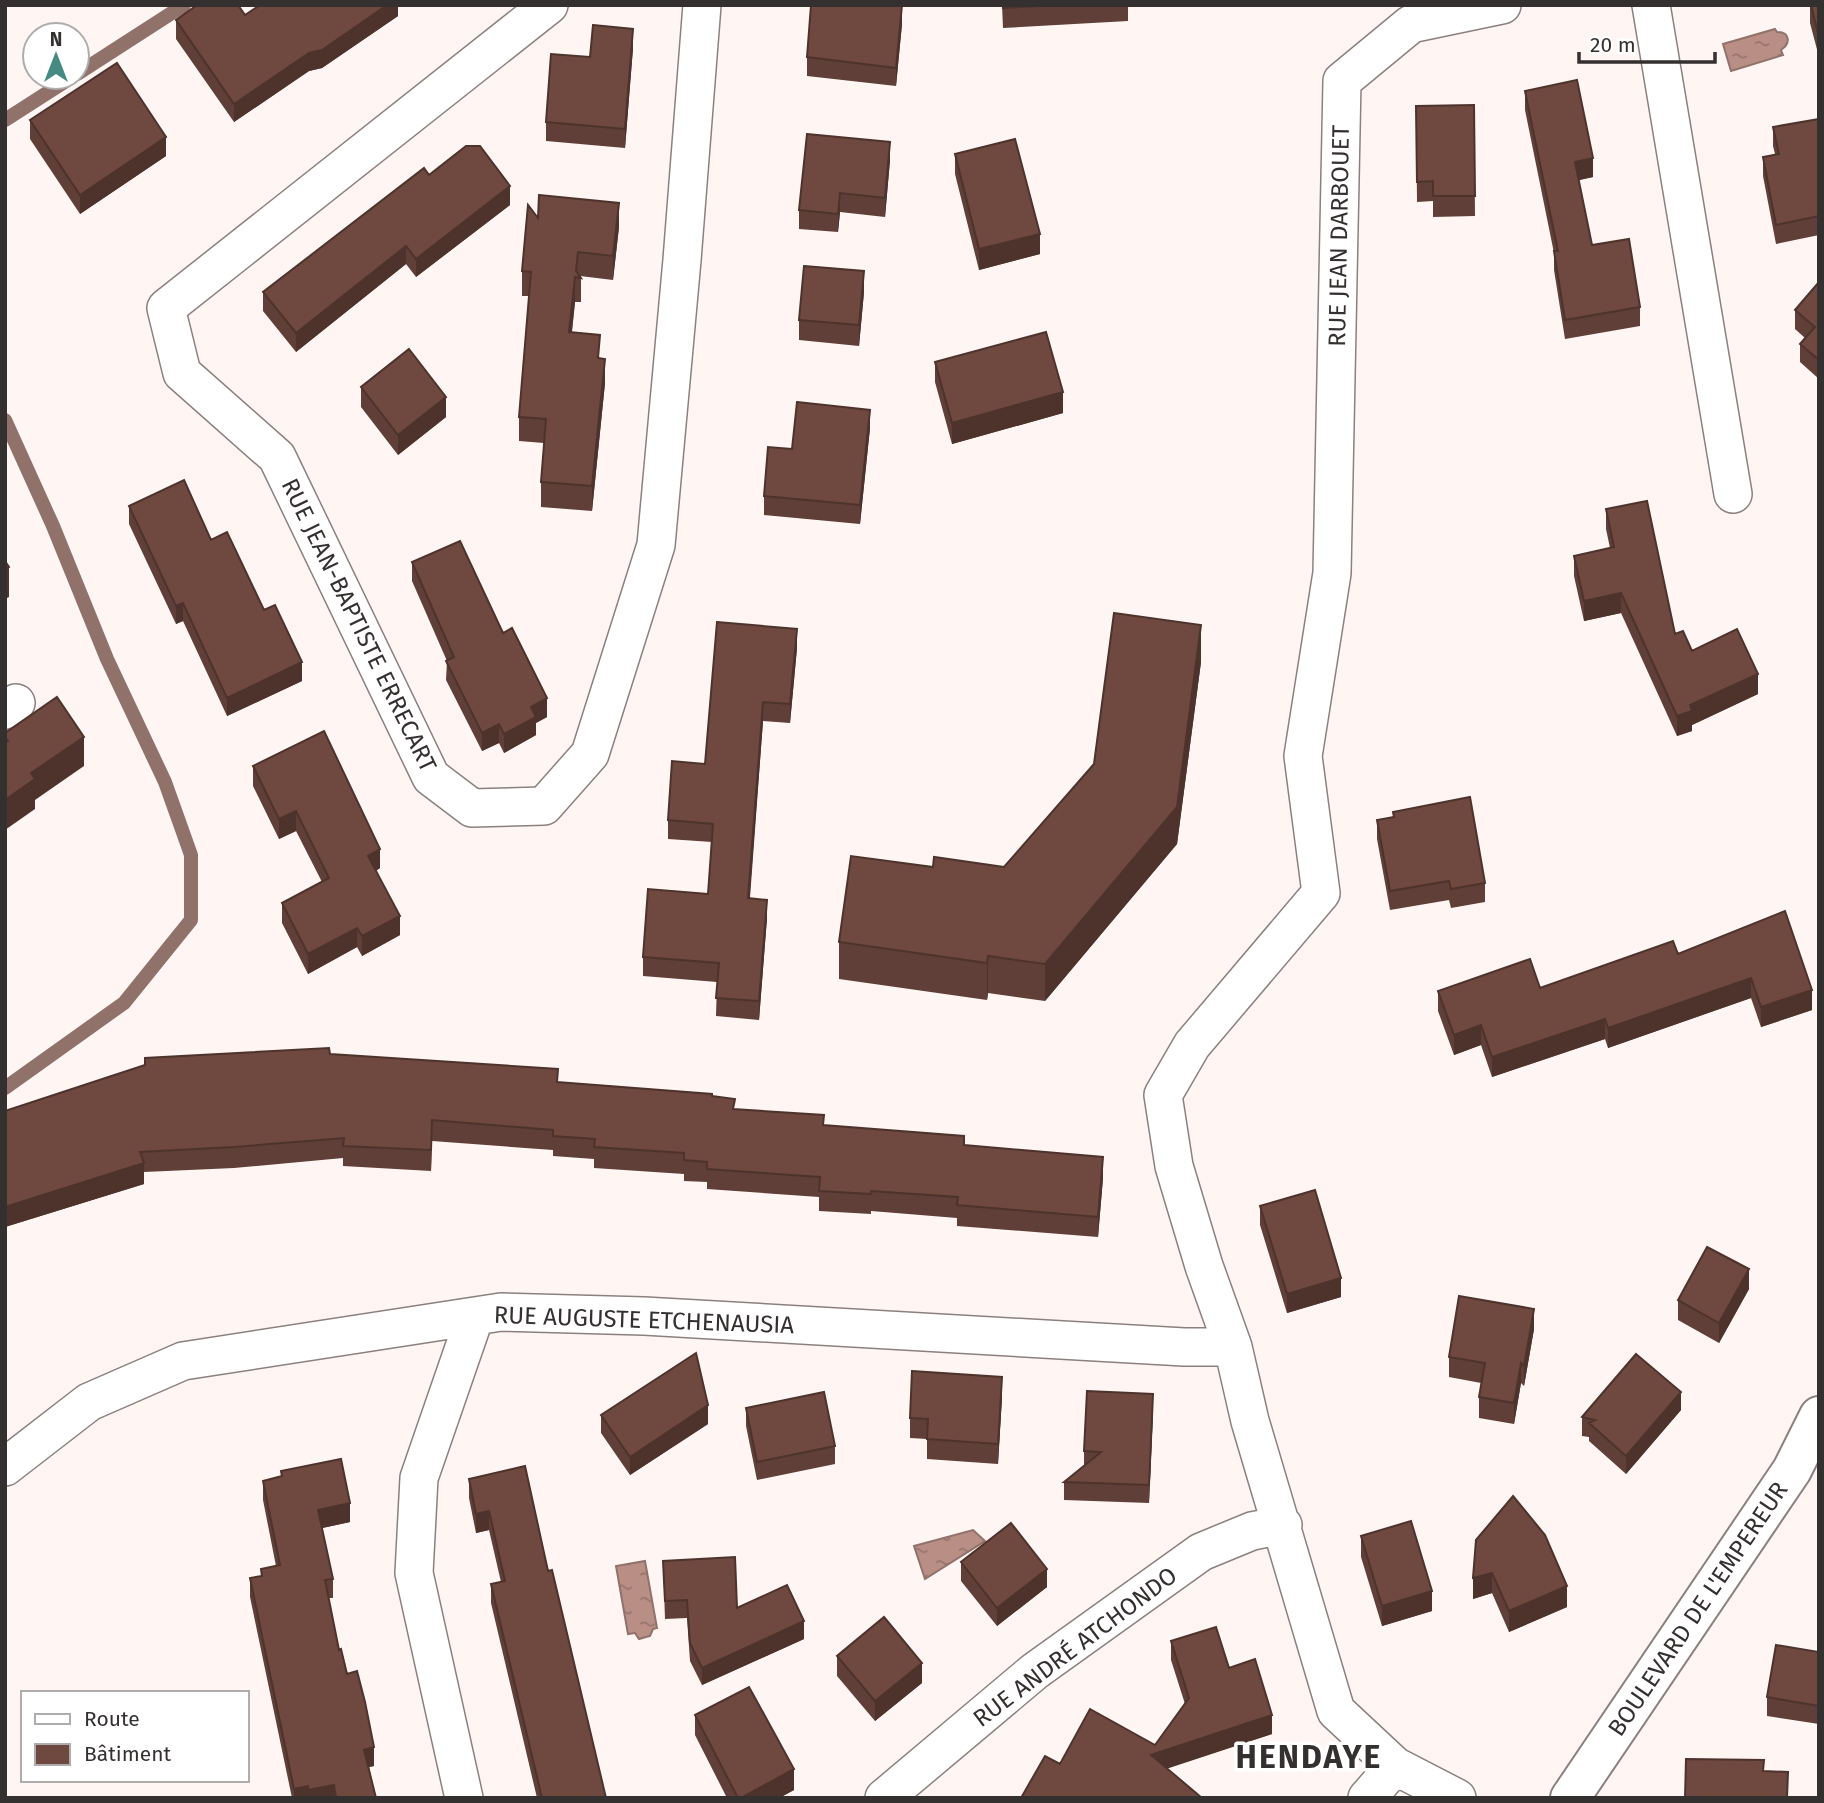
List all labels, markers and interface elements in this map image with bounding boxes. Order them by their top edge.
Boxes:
north arrow [21,21,91,91]
scale bar [1579,21,1716,65]
text: N [50,28,62,51]
text: 20 m [1590,32,1636,58]
street label: RUE JEAN DARBOUET [1323,124,1355,347]
street label: RUE JEAN-BAPTISTE ERRECART [276,474,443,777]
street label: RUE AUGUSTE ETCHENAUSIA [493,1301,795,1339]
street label: BOULEVARD DE L'EMPEREUR [1602,1477,1794,1741]
street label: RUE ANDRÉ ATCHONDO [967,1560,1182,1733]
legend [21,1691,248,1782]
text: Route [84,1706,140,1732]
district label: HENDAYE [1236,1738,1382,1776]
text: Bâtiment [84,1741,171,1767]

